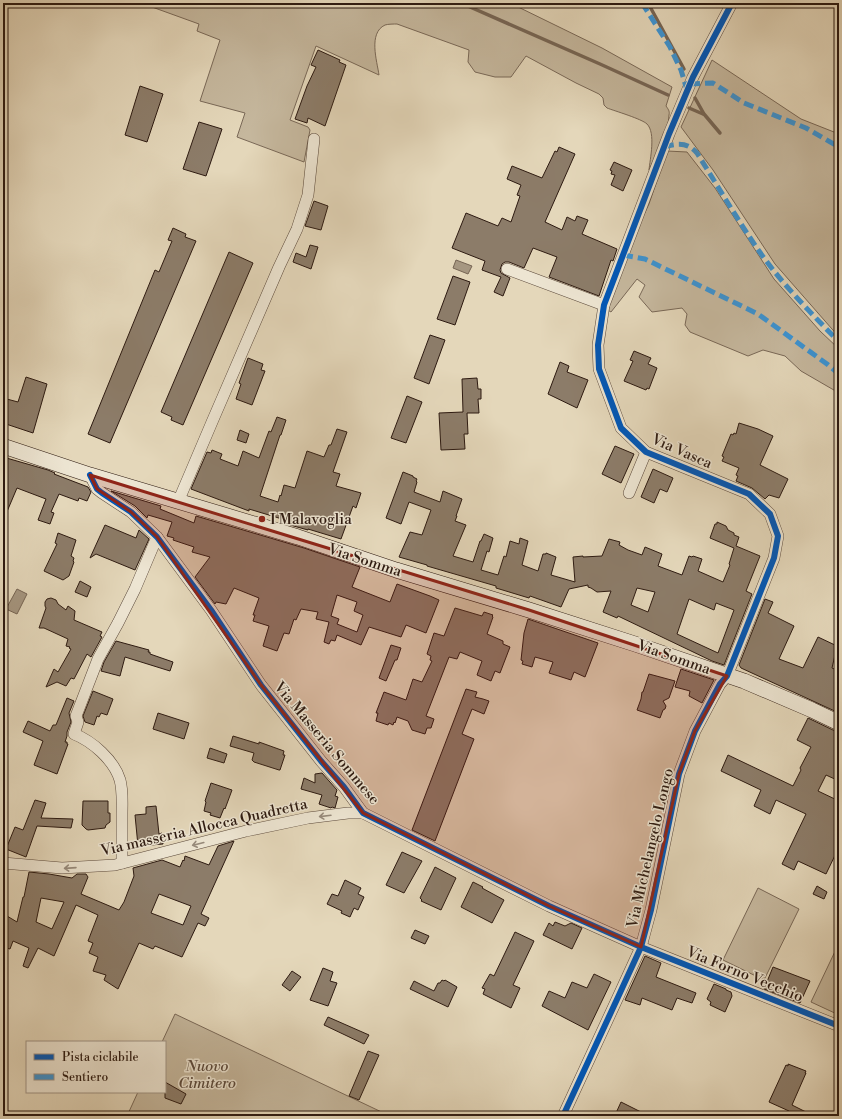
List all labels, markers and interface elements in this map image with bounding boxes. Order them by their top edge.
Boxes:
street label: Via Vasca [648,429,715,473]
place label: I Malavoglia [270,510,352,529]
marker: I Malavoglia [257,514,267,524]
street label: Via Somma [325,539,405,581]
street label: Via Somma [634,636,713,679]
street label: Via Masseria Sommese [269,677,384,809]
street label: Via Michelangelo Longo [623,766,678,931]
street label: Via masseria Allocca Quadretta [98,794,310,861]
one-way arrow [319,812,332,820]
one-way arrow [192,841,205,848]
one-way arrow [64,864,77,871]
street label: Via Forno Vecchio [683,942,806,1007]
legend [26,1041,166,1093]
text: Pista ciclabile [62,1050,139,1065]
park label: Nuovo Cimitero [178,1057,236,1093]
text: Sentiero [62,1070,108,1085]

